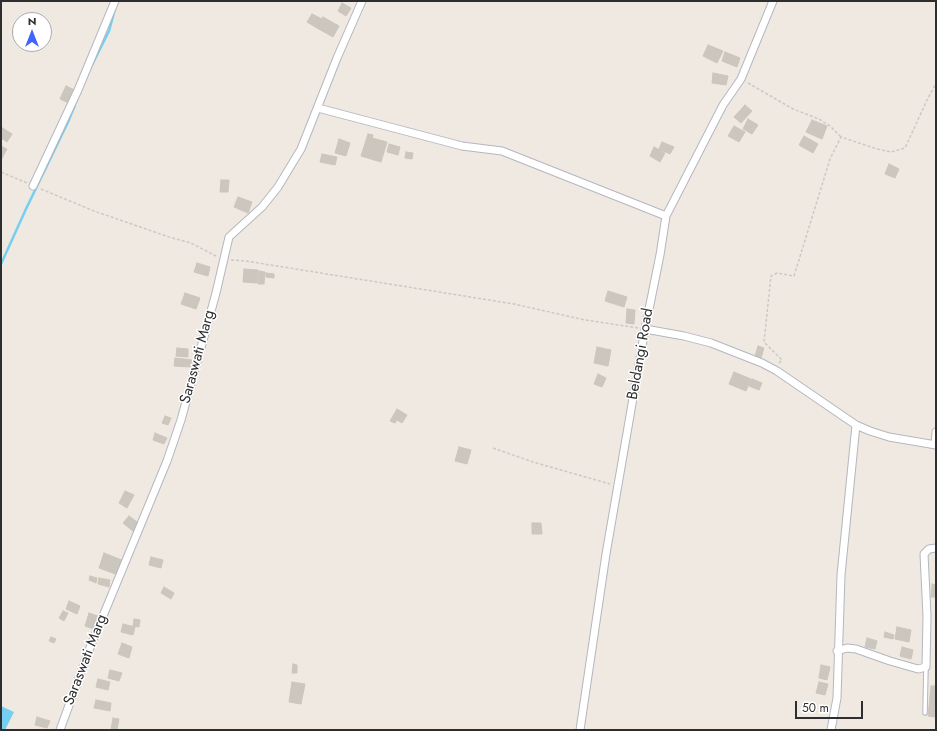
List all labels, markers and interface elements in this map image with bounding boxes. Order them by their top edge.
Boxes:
north arrow [12,12,52,52]
text: N [28,13,36,29]
street label: Beldangi Road [624,307,658,401]
street label: Saraswati Marg [177,308,219,406]
street label: Saraswati Marg [60,612,112,708]
scale bar [797,693,865,719]
text: 50 m [802,699,829,717]

